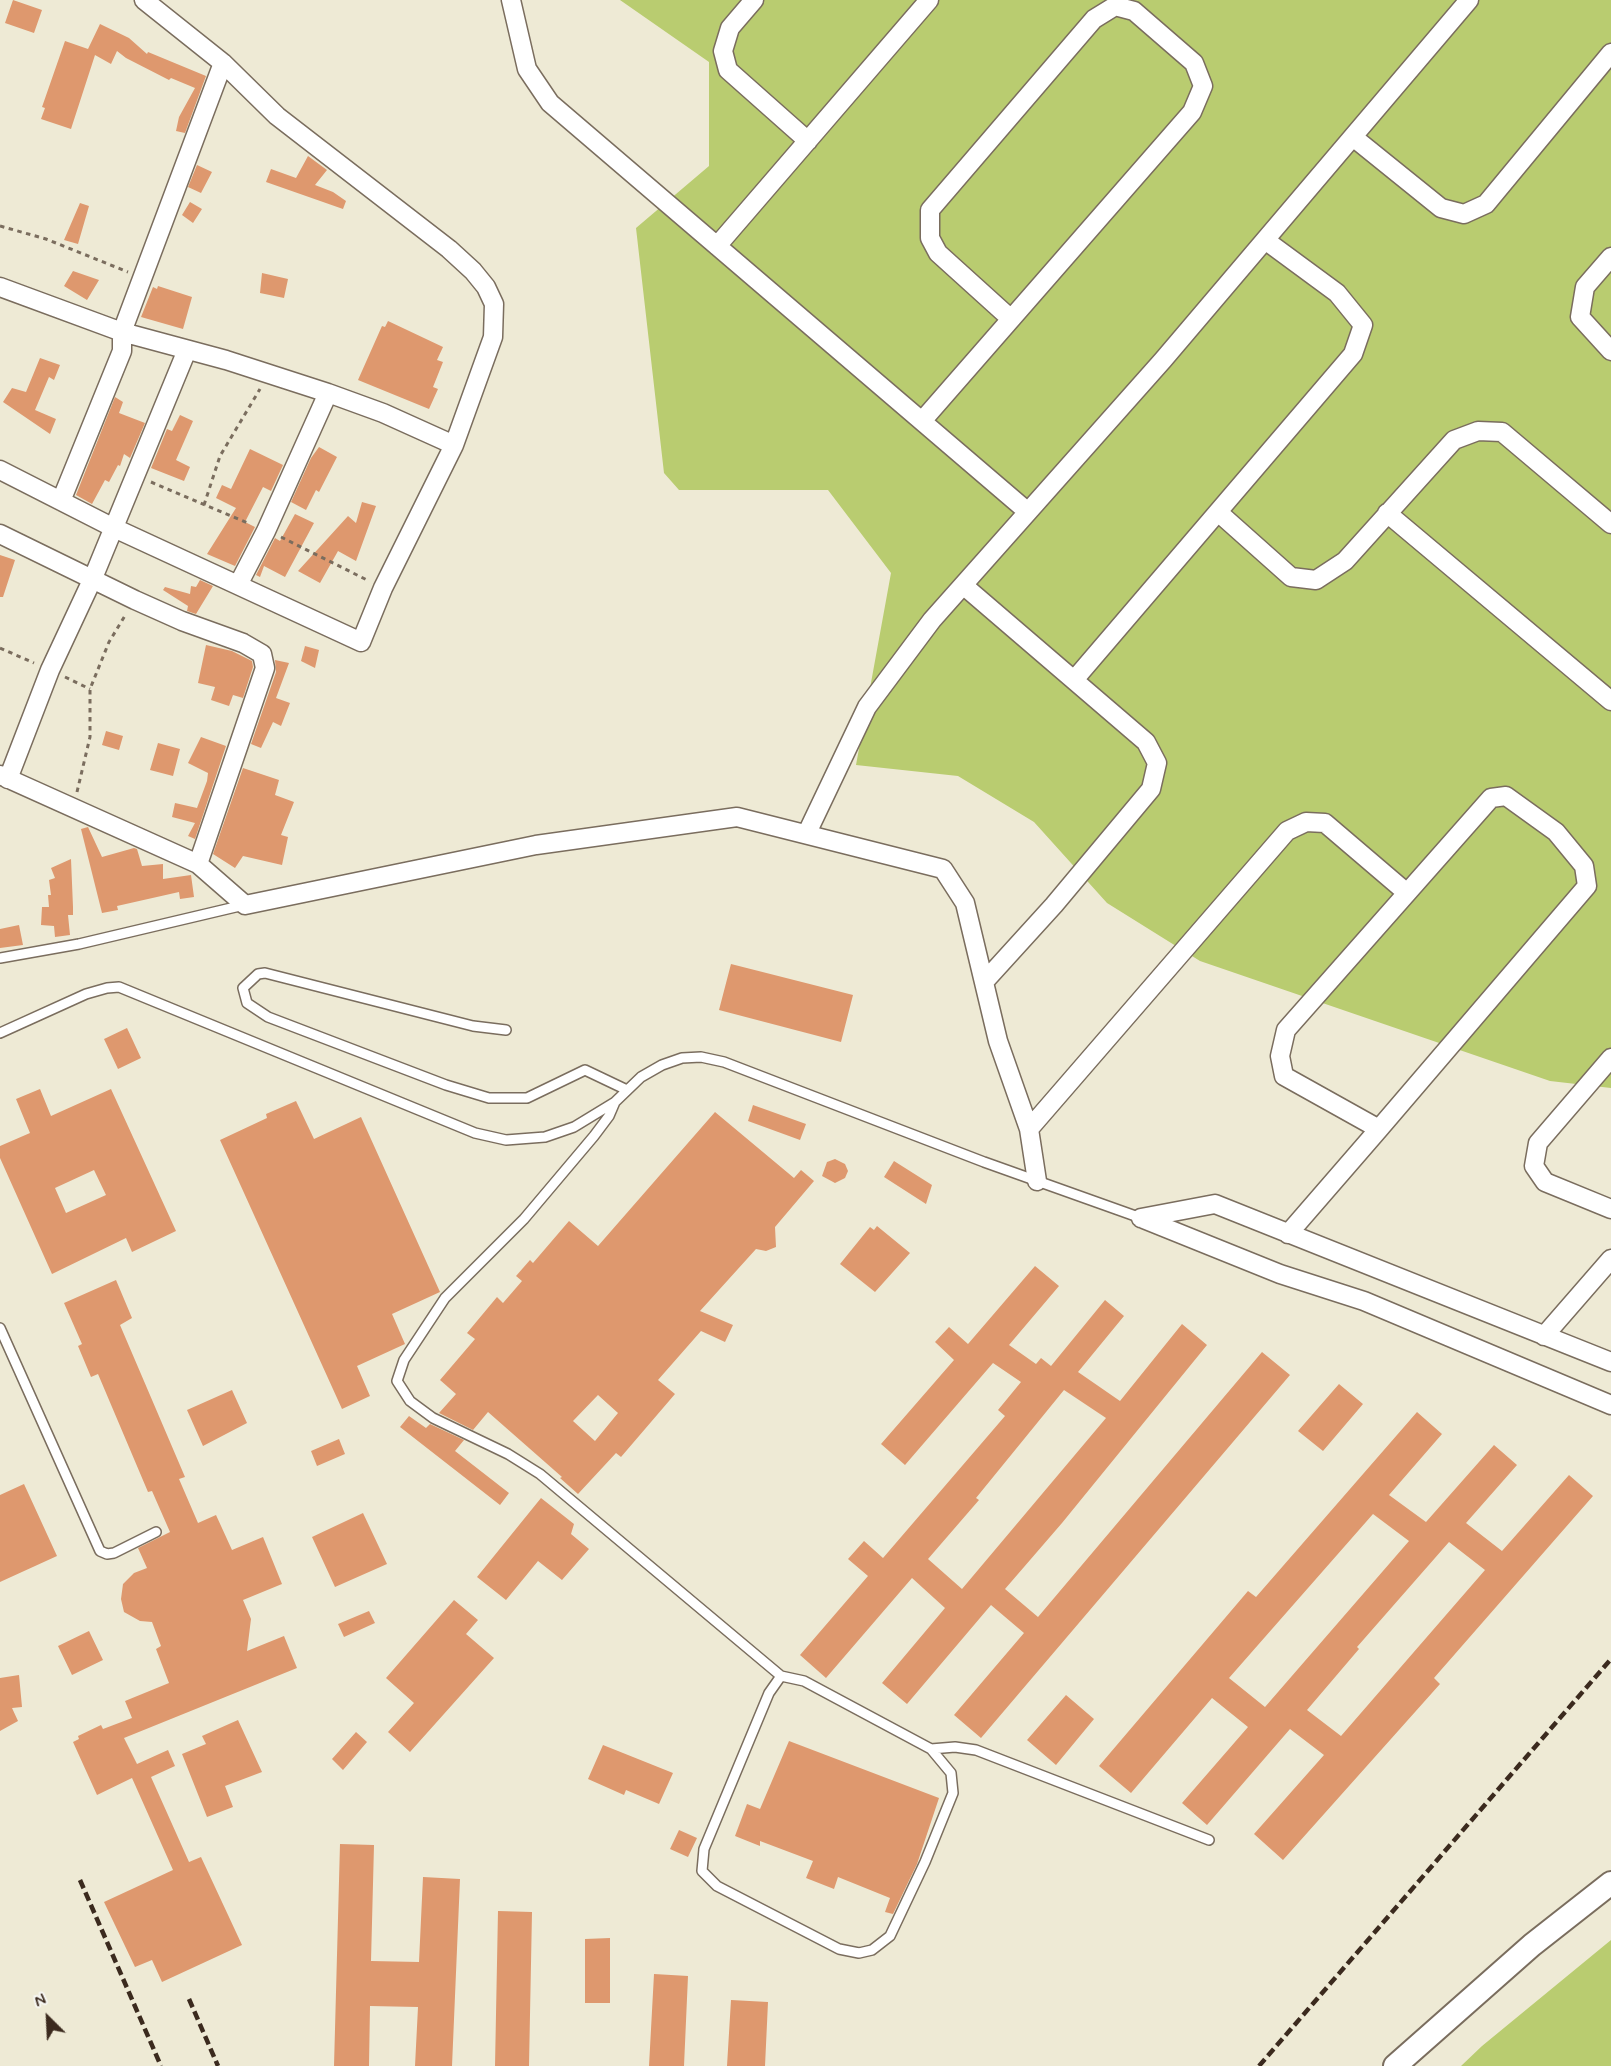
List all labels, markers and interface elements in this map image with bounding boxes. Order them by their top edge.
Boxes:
north arrow [18,1988,78,2048]
text: N [31,1989,50,2013]

